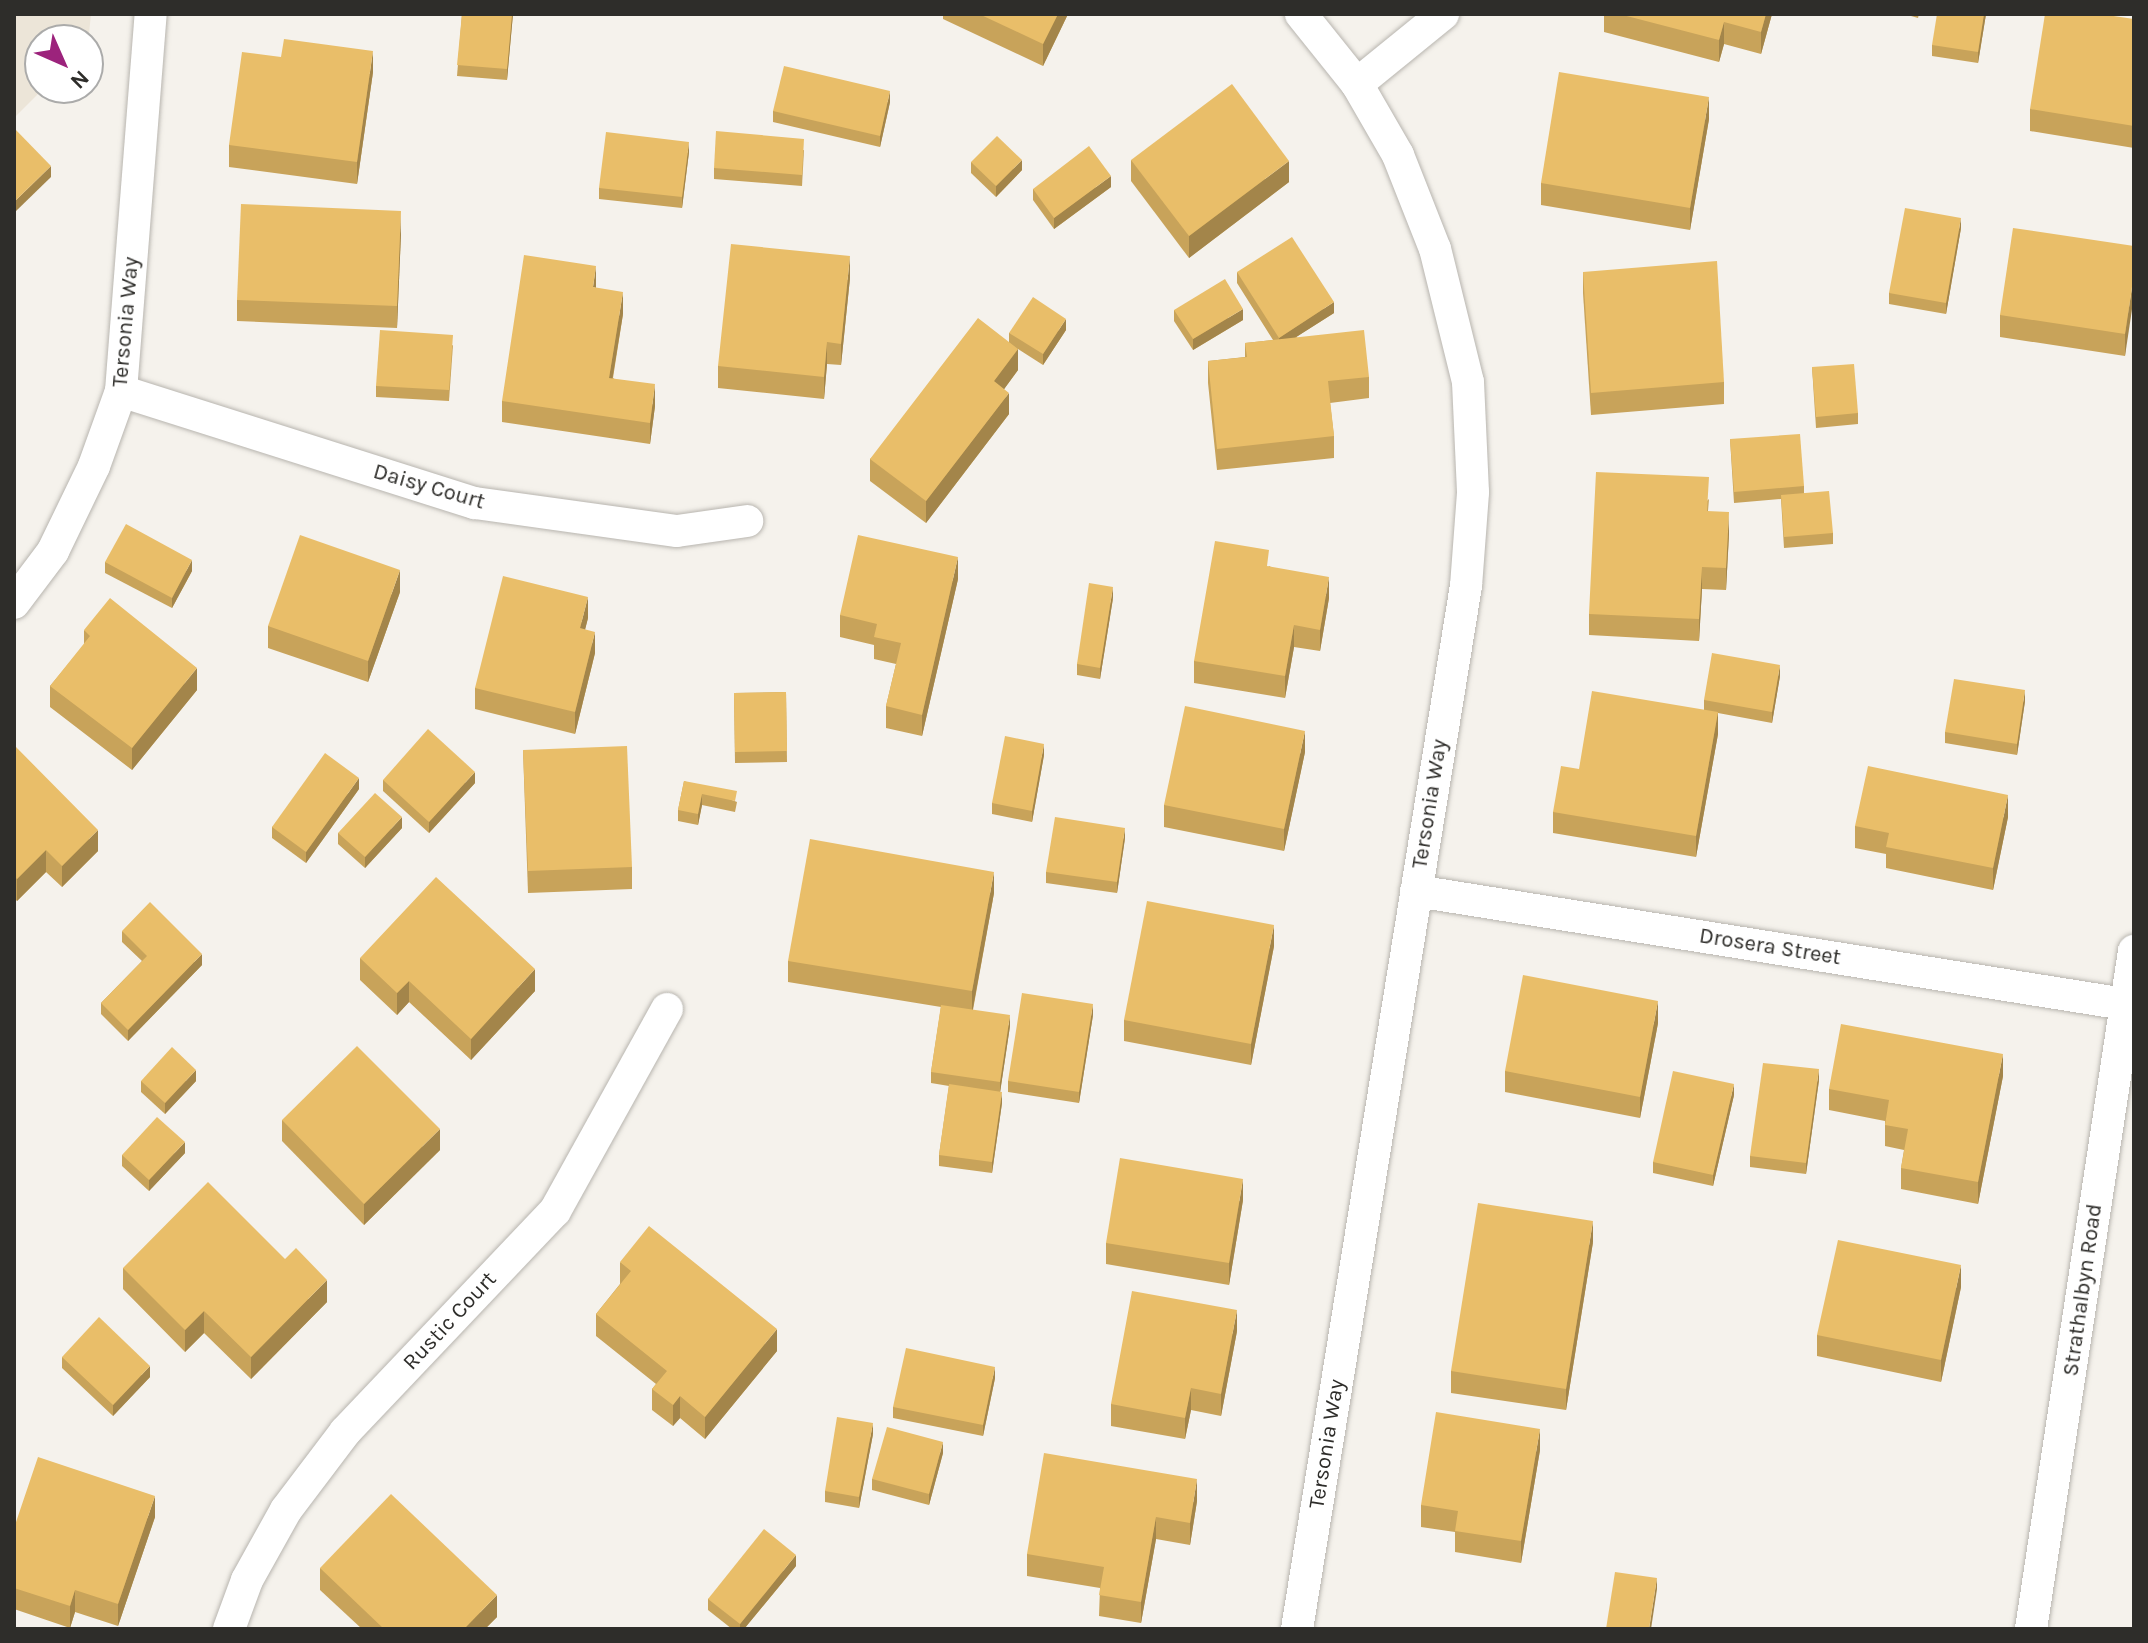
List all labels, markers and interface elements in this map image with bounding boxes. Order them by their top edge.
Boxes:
north arrow [24,24,104,104]
text: N [65,65,94,94]
street label: Tersonia Way [107,256,145,388]
street label: Daisy Court [370,458,488,516]
street label: Tersonia Way [1407,737,1453,871]
street label: Drosera Street [1697,923,1843,971]
street label: Strathalbyn Road [2058,1202,2108,1378]
street label: Rustic Court [398,1266,502,1376]
street label: Tersonia Way [1304,1377,1350,1511]

